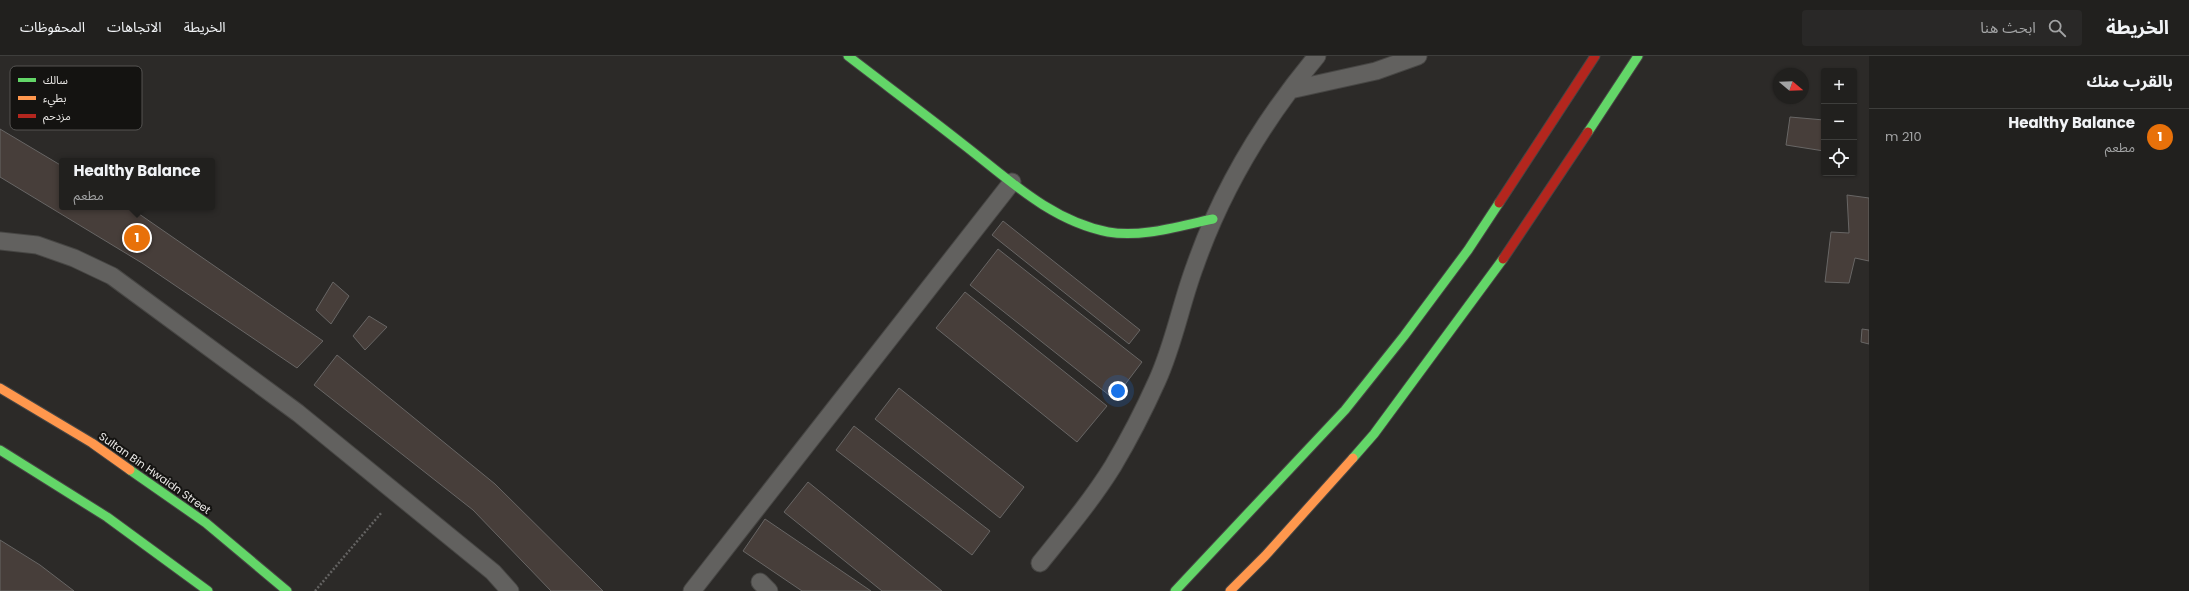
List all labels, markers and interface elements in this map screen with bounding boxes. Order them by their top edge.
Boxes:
search box [1802,10,2082,46]
text: الخريطة [2106,14,2169,41]
text: المحفوظات [20,17,85,37]
text: الاتجاهات [107,17,162,37]
text: الخريطة [184,17,226,37]
text: ابحث هنا [1980,17,2036,38]
icon: search [2046,17,2068,39]
legend [10,66,142,130]
north arrow [1773,68,1809,104]
map controls [1821,68,1857,176]
button: + [1821,68,1857,104]
text: بالقرب منك [2087,69,2173,93]
text: سالك [43,72,68,88]
text: بطيء [43,90,66,108]
button: − [1821,104,1857,140]
text: مزدحم [43,108,71,125]
text: Healthy Balance [2008,112,2135,133]
text: 210 m [1885,127,1922,146]
text: 1 [2158,127,2162,146]
text: مطعم [2105,138,2135,157]
button: locate [1821,140,1857,176]
popup [59,158,215,210]
text: Healthy Balance [74,160,200,181]
text: مطعم [74,186,104,205]
pin: 1 [124,223,150,253]
your location [1108,381,1128,401]
street label: Sultan Bin Hwaidn Street [96,428,214,518]

